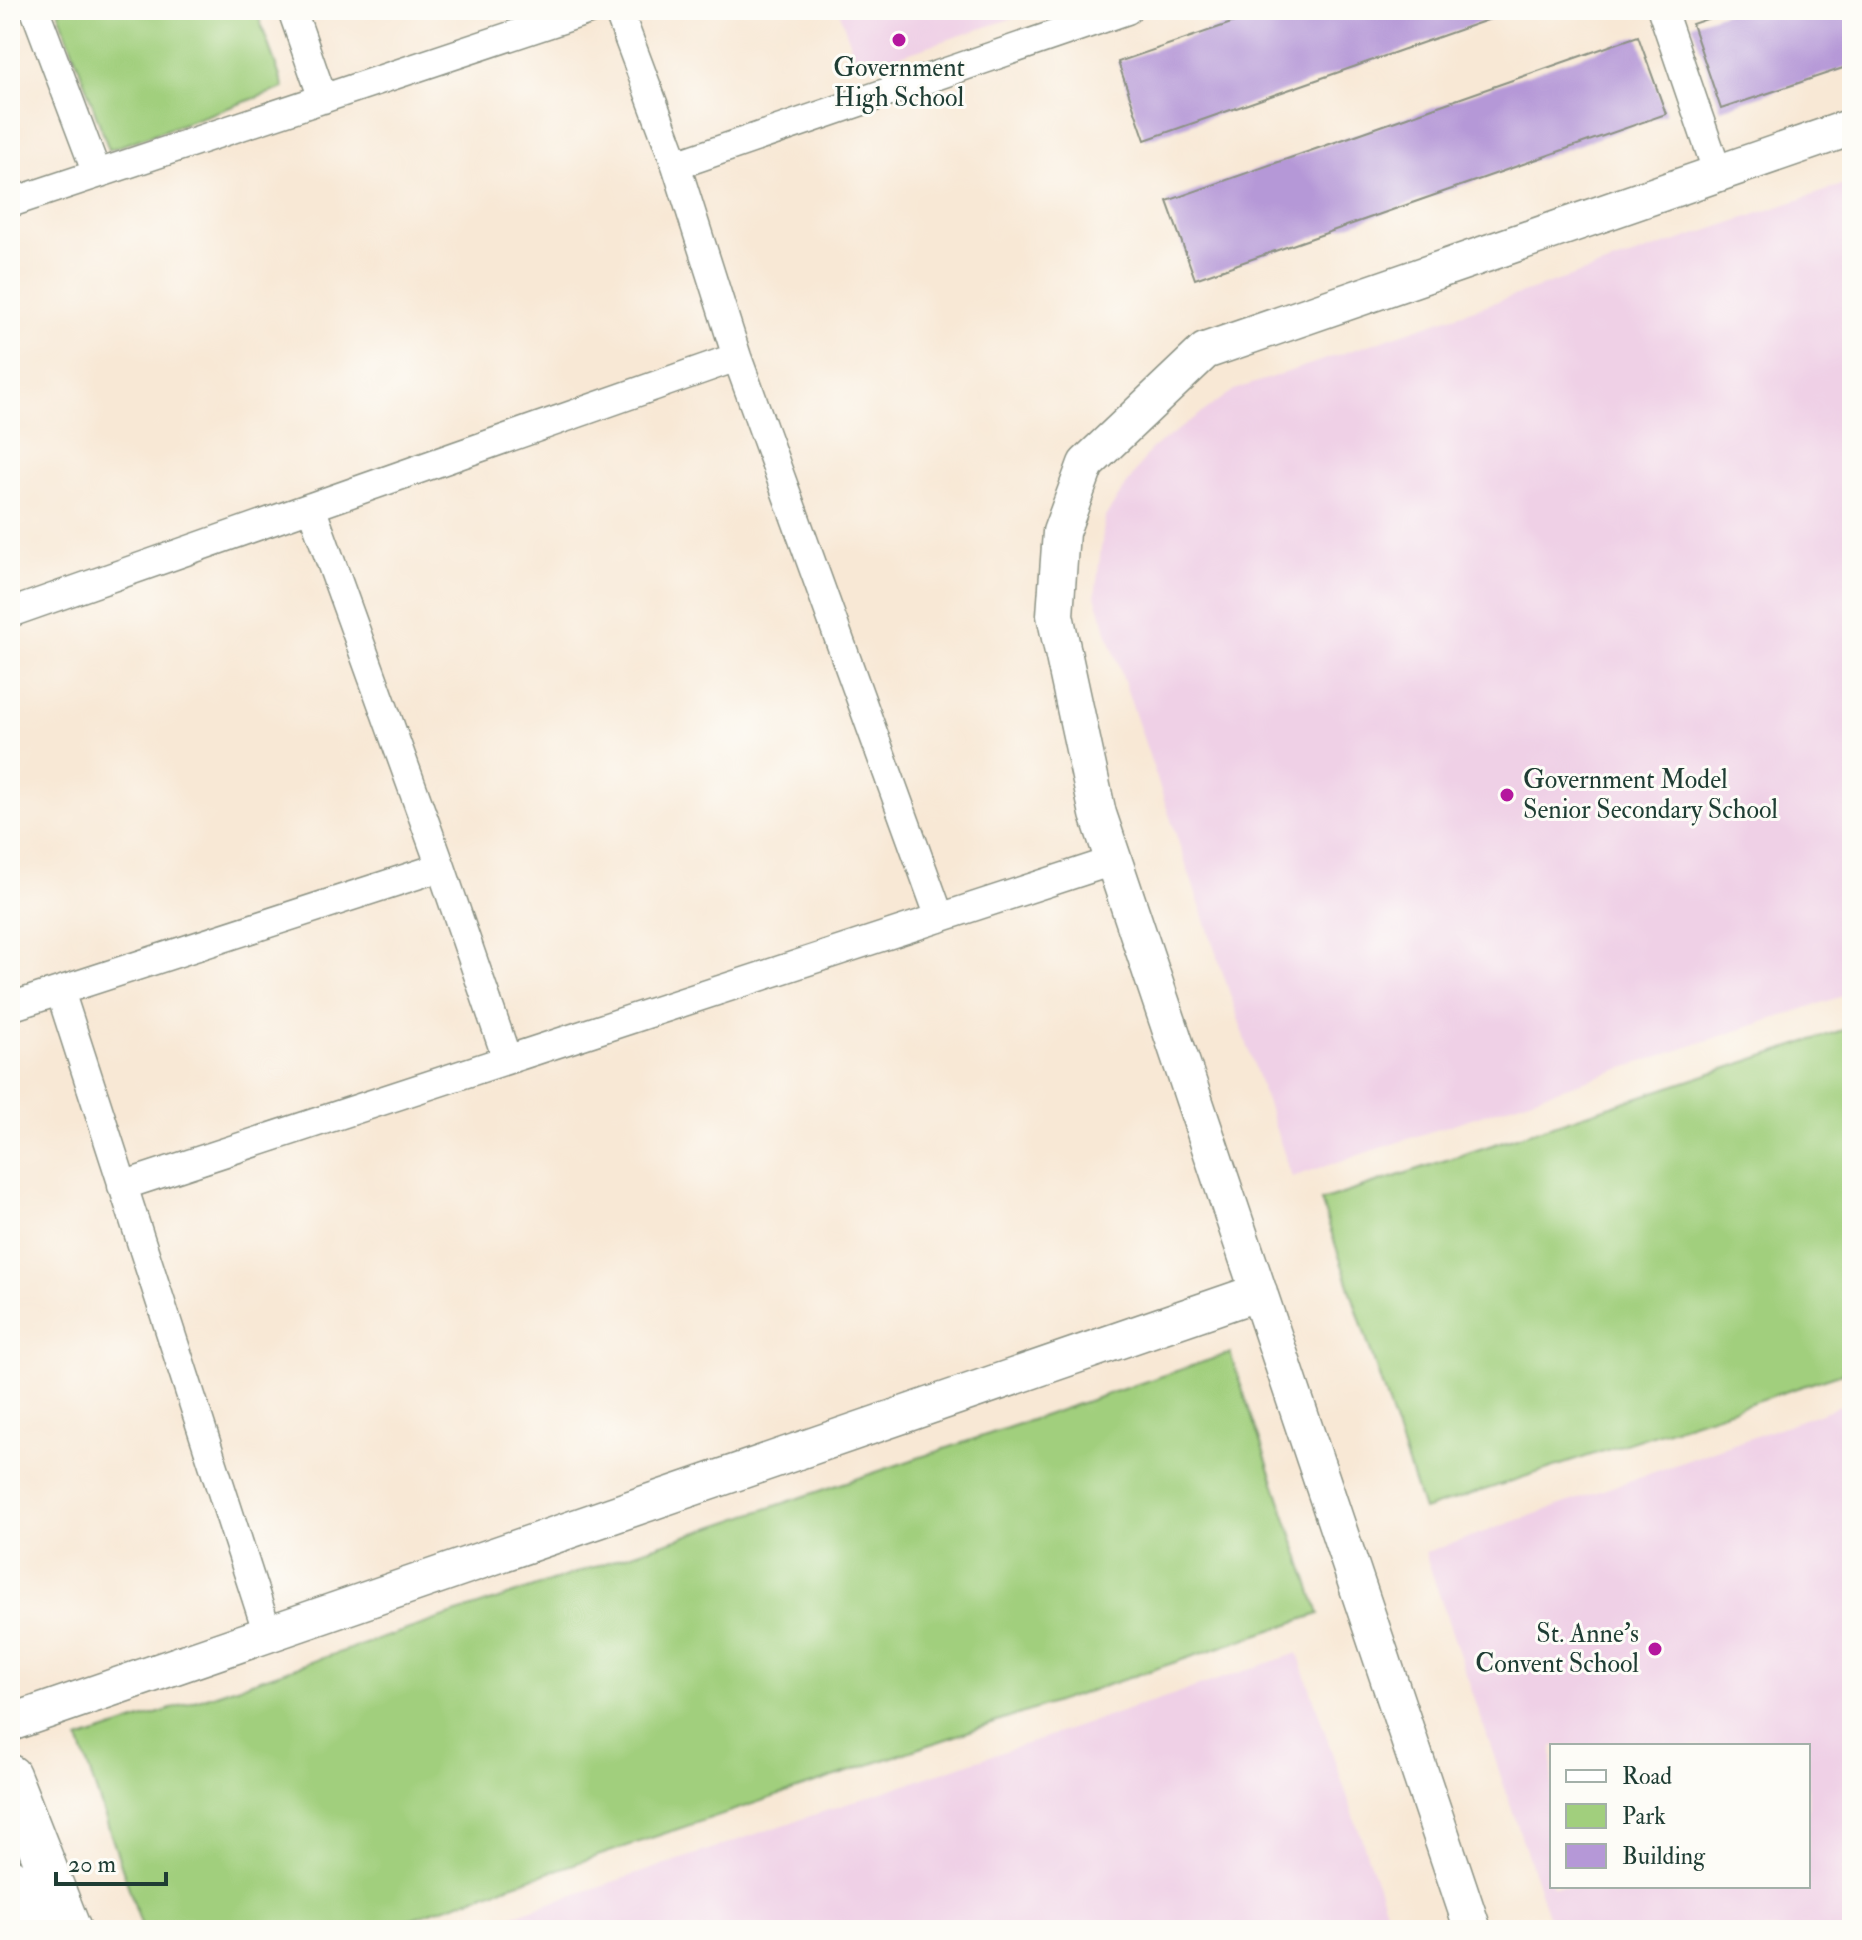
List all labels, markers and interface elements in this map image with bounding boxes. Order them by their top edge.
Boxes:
marker: Government High School [890,31,908,49]
place label: Government High School [833,52,965,114]
place label: Government Model Senior Secondary School [1523,764,1778,826]
marker: Government Model Senior Secondary School [1498,786,1516,804]
place label: St. Anne's Convent School [1475,1618,1639,1680]
marker: St. Anne's Convent School [1646,1640,1664,1658]
legend [1550,1744,1810,1888]
text: Road [1622,1761,1672,1792]
text: Park [1622,1801,1666,1832]
scale bar [56,1836,166,1886]
text: Building [1622,1841,1706,1872]
text: 20 m [68,1849,117,1880]

